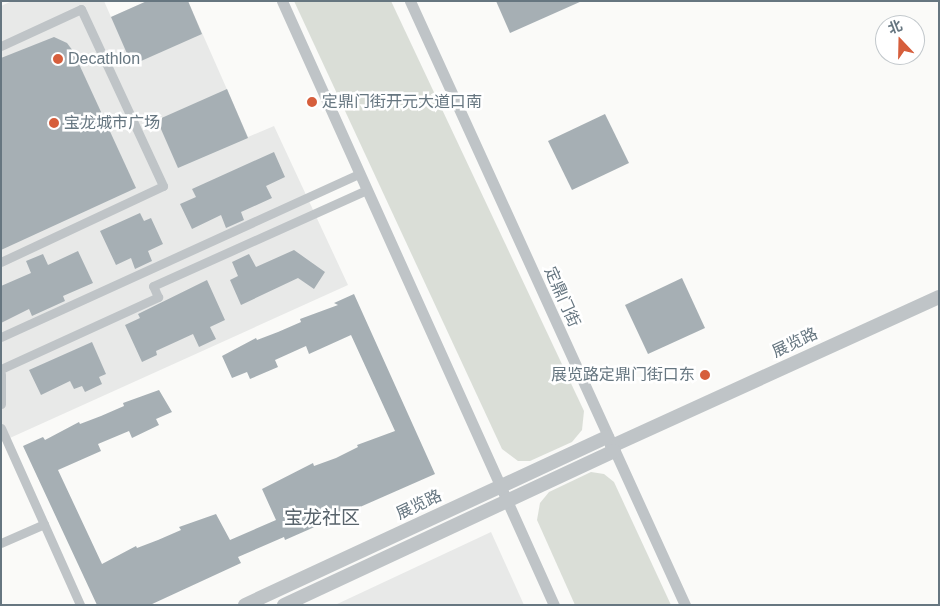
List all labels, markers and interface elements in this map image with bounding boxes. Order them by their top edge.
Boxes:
north arrow [875,15,925,65]
text: 北 [886,17,904,37]
place label: Decathlon [68,49,140,69]
marker: Decathlon [52,53,64,65]
place label: 定鼎门街开元大道口南 [322,92,482,112]
marker: 定鼎门街开元大道口南 [306,96,318,108]
place label: 宝龙城市广场 [64,113,160,133]
marker: 宝龙城市广场 [48,117,60,129]
street label: 定鼎门街 [540,264,584,330]
street label: 展览路 [769,324,821,362]
place label: 展览路定鼎门街口东 [551,365,695,385]
marker: 展览路定鼎门街口东 [699,369,711,381]
street label: 展览路 [393,486,445,524]
district label: 宝龙社区 [284,507,360,529]

